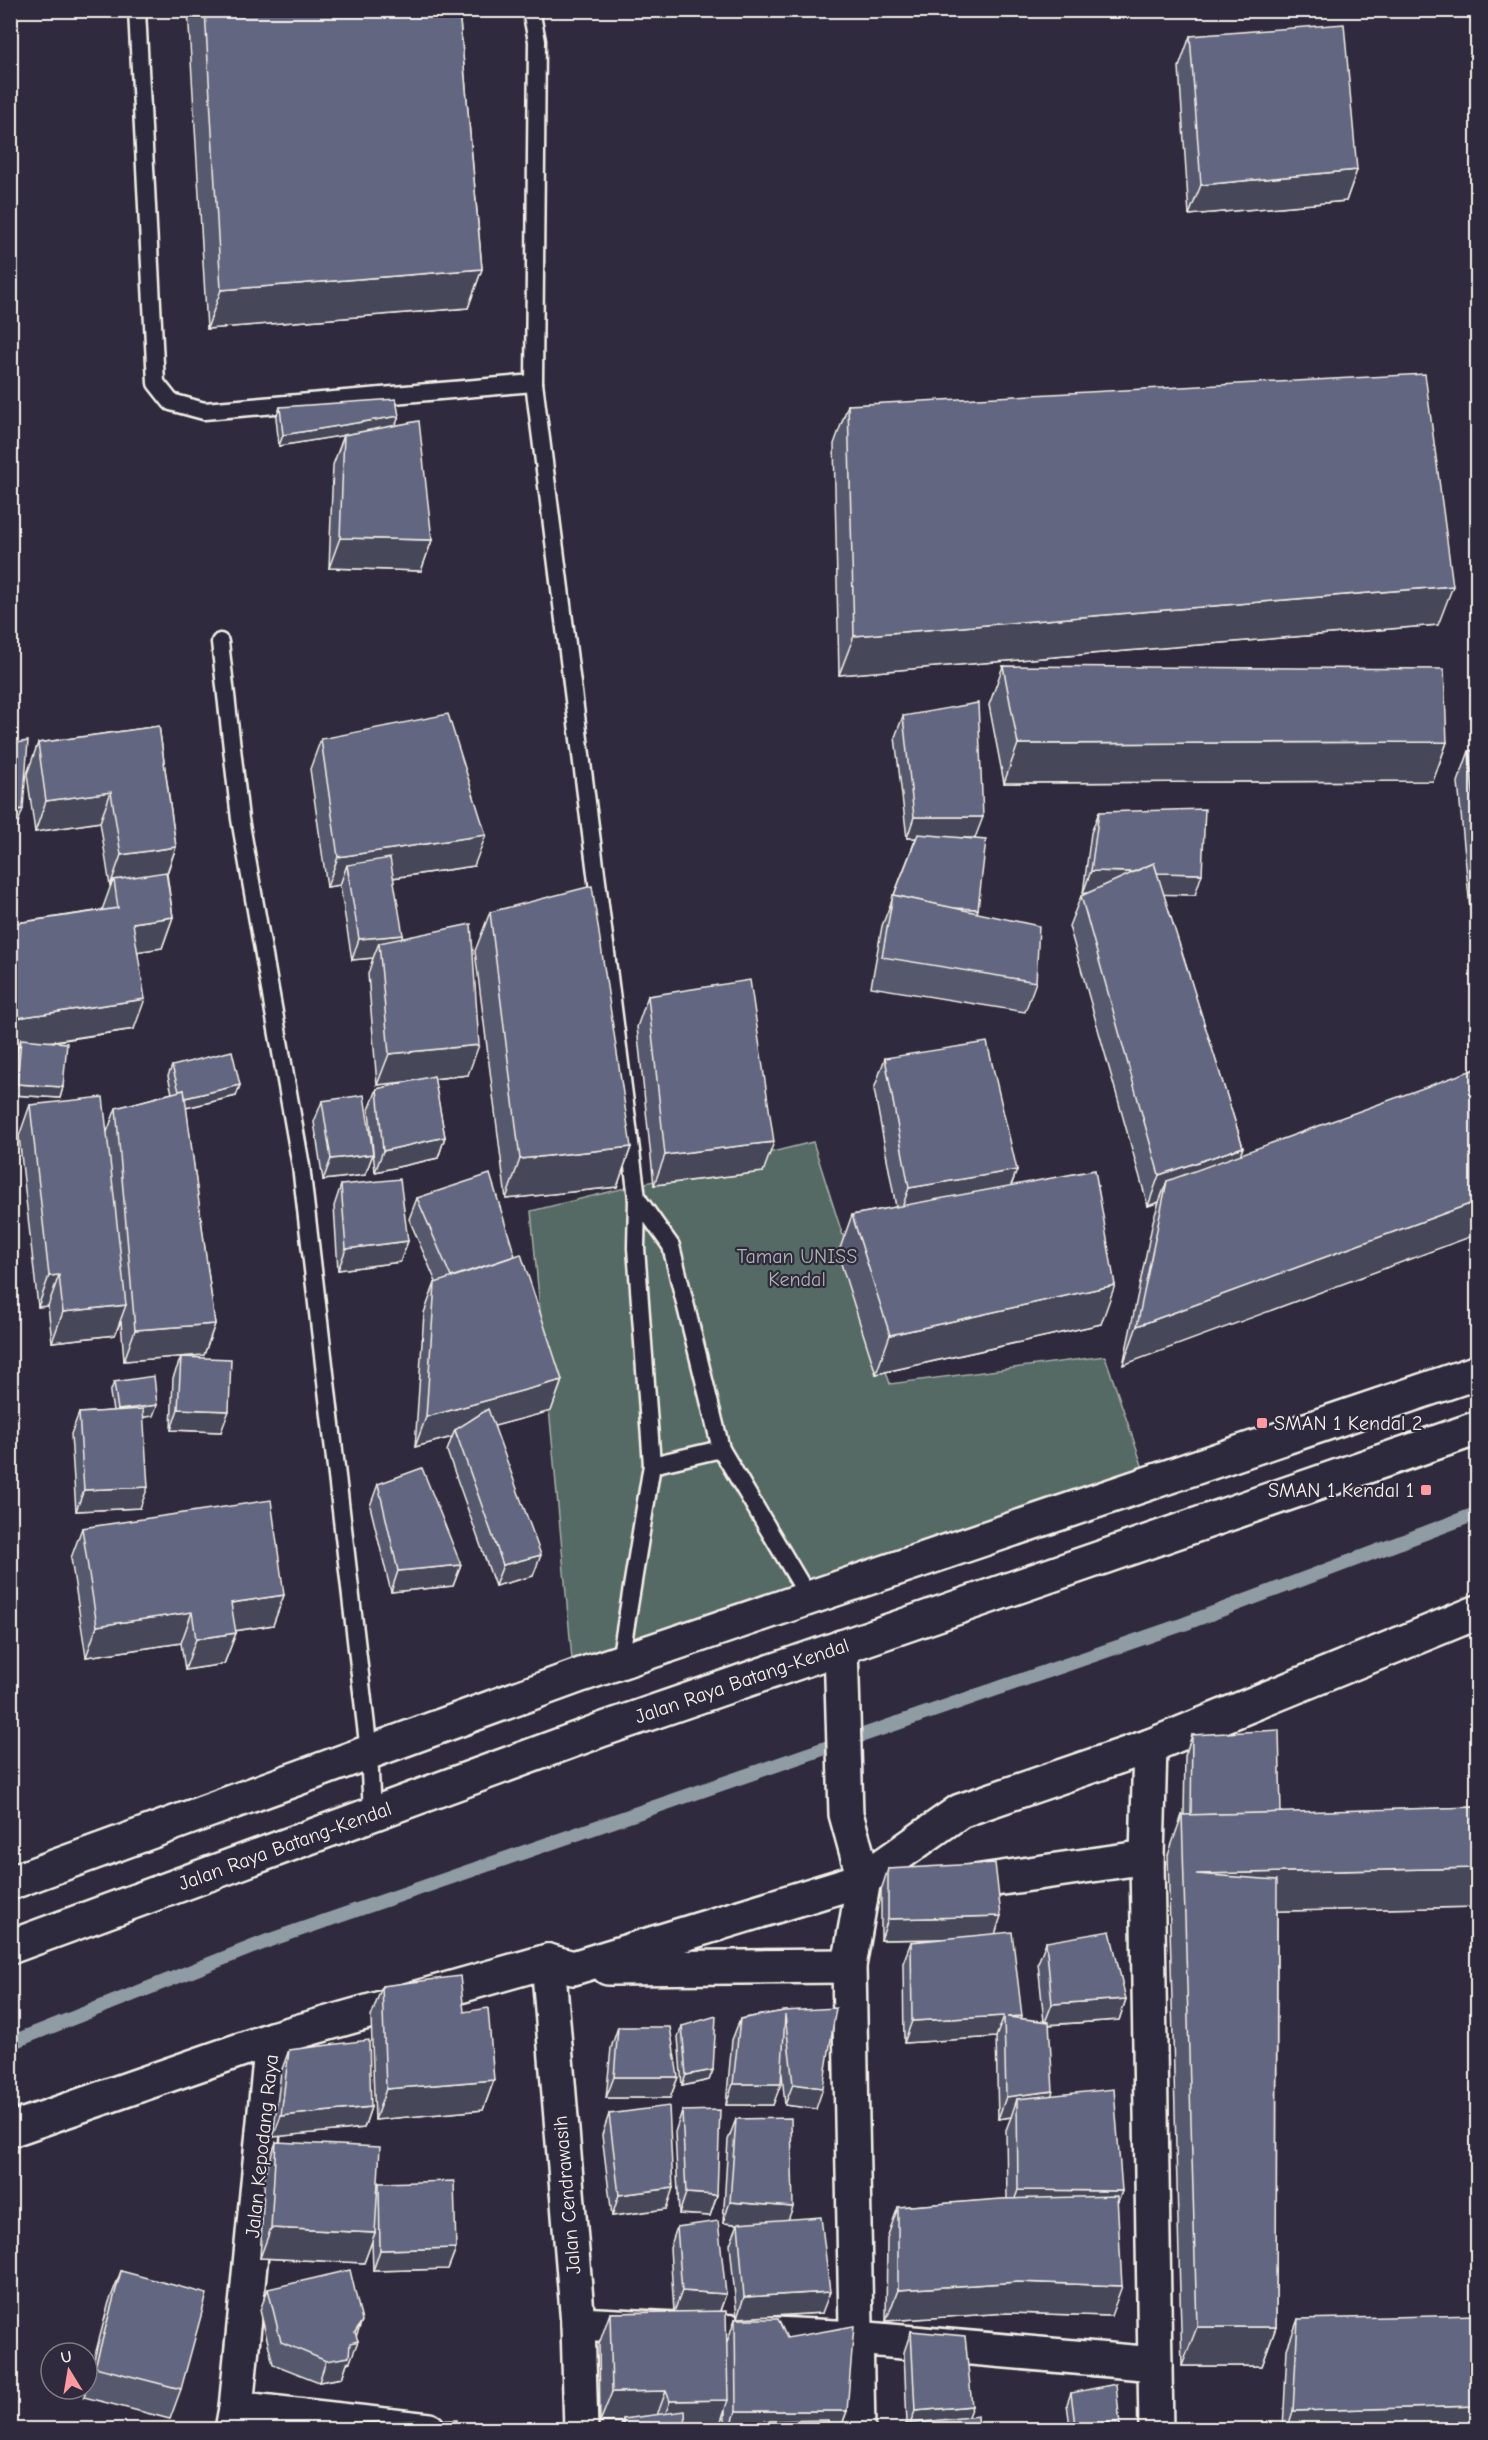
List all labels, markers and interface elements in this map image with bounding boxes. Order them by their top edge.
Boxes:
park label: Taman UNISS Kendal [737,1245,857,1291]
place label: SMAN 1 Kendal 2 [1274,1412,1423,1435]
marker: SMAN 1 Kendal 2 [1255,1416,1269,1430]
place label: SMAN 1 Kendal 1 [1268,1479,1414,1502]
marker: SMAN 1 Kendal 1 [1419,1483,1433,1497]
street label: Jalan Raya Batang-Kendal [632,1634,852,1728]
street label: Jalan Raya Batang-Kendal [175,1797,395,1895]
street label: Jalan Kepodang Raya [241,2053,283,2239]
street label: Jalan Cendrawasih [549,2115,585,2275]
north arrow [39,2341,99,2401]
text: U [59,2347,73,2367]

